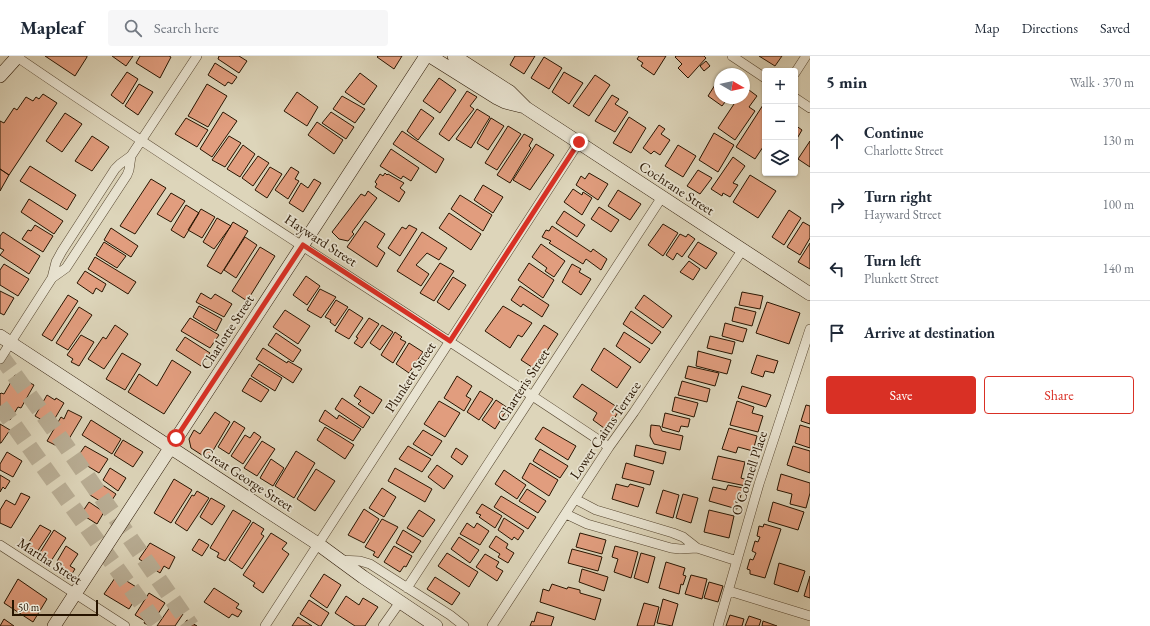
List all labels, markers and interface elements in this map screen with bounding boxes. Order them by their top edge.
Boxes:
search box [108,10,388,46]
text: Mapleaf [20,15,84,40]
icon: search [122,17,144,39]
text: Search here [154,18,219,37]
text: Map [974,19,1000,37]
text: Directions [1022,19,1078,37]
text: Saved [1100,19,1130,37]
north arrow [714,68,750,104]
map controls [762,68,798,176]
button: + [762,68,798,104]
text: 5 min [826,71,867,93]
text: Walk · 370 m [1070,74,1134,91]
button: − [762,104,798,140]
text: Continue [864,123,924,142]
icon: ahead [826,130,848,152]
text: 130 m [1103,132,1134,149]
route end [570,133,588,151]
button: layers [762,140,798,176]
text: Charlotte Street [864,142,943,159]
street label: Cochrane Street [636,157,719,219]
text: Turn right [864,187,932,206]
icon: right [826,194,848,216]
text: 100 m [1103,196,1134,213]
text: Hayward Street [864,206,941,223]
street label: Hayward Street [281,210,361,271]
text: Turn left [864,251,921,270]
icon: left [826,258,848,280]
text: 140 m [1103,260,1134,277]
text: Plunkett Street [864,270,939,287]
street label: Charlotte Street [196,291,258,373]
icon: arrive [826,322,848,344]
text: Arrive at destination [864,323,995,342]
street label: Plunkett Street [381,338,440,416]
street label: Charteris Street [493,345,554,425]
button: Save [826,376,976,414]
button: Share [984,376,1134,414]
street label: Lower Cairns Terrace [565,377,645,483]
street label: O'Connell Place [727,428,771,517]
route start [167,429,185,447]
street label: Great George Street [199,443,298,516]
street label: Martha Street [14,533,86,589]
scale bar [12,598,98,617]
text: 50 m [18,600,39,614]

